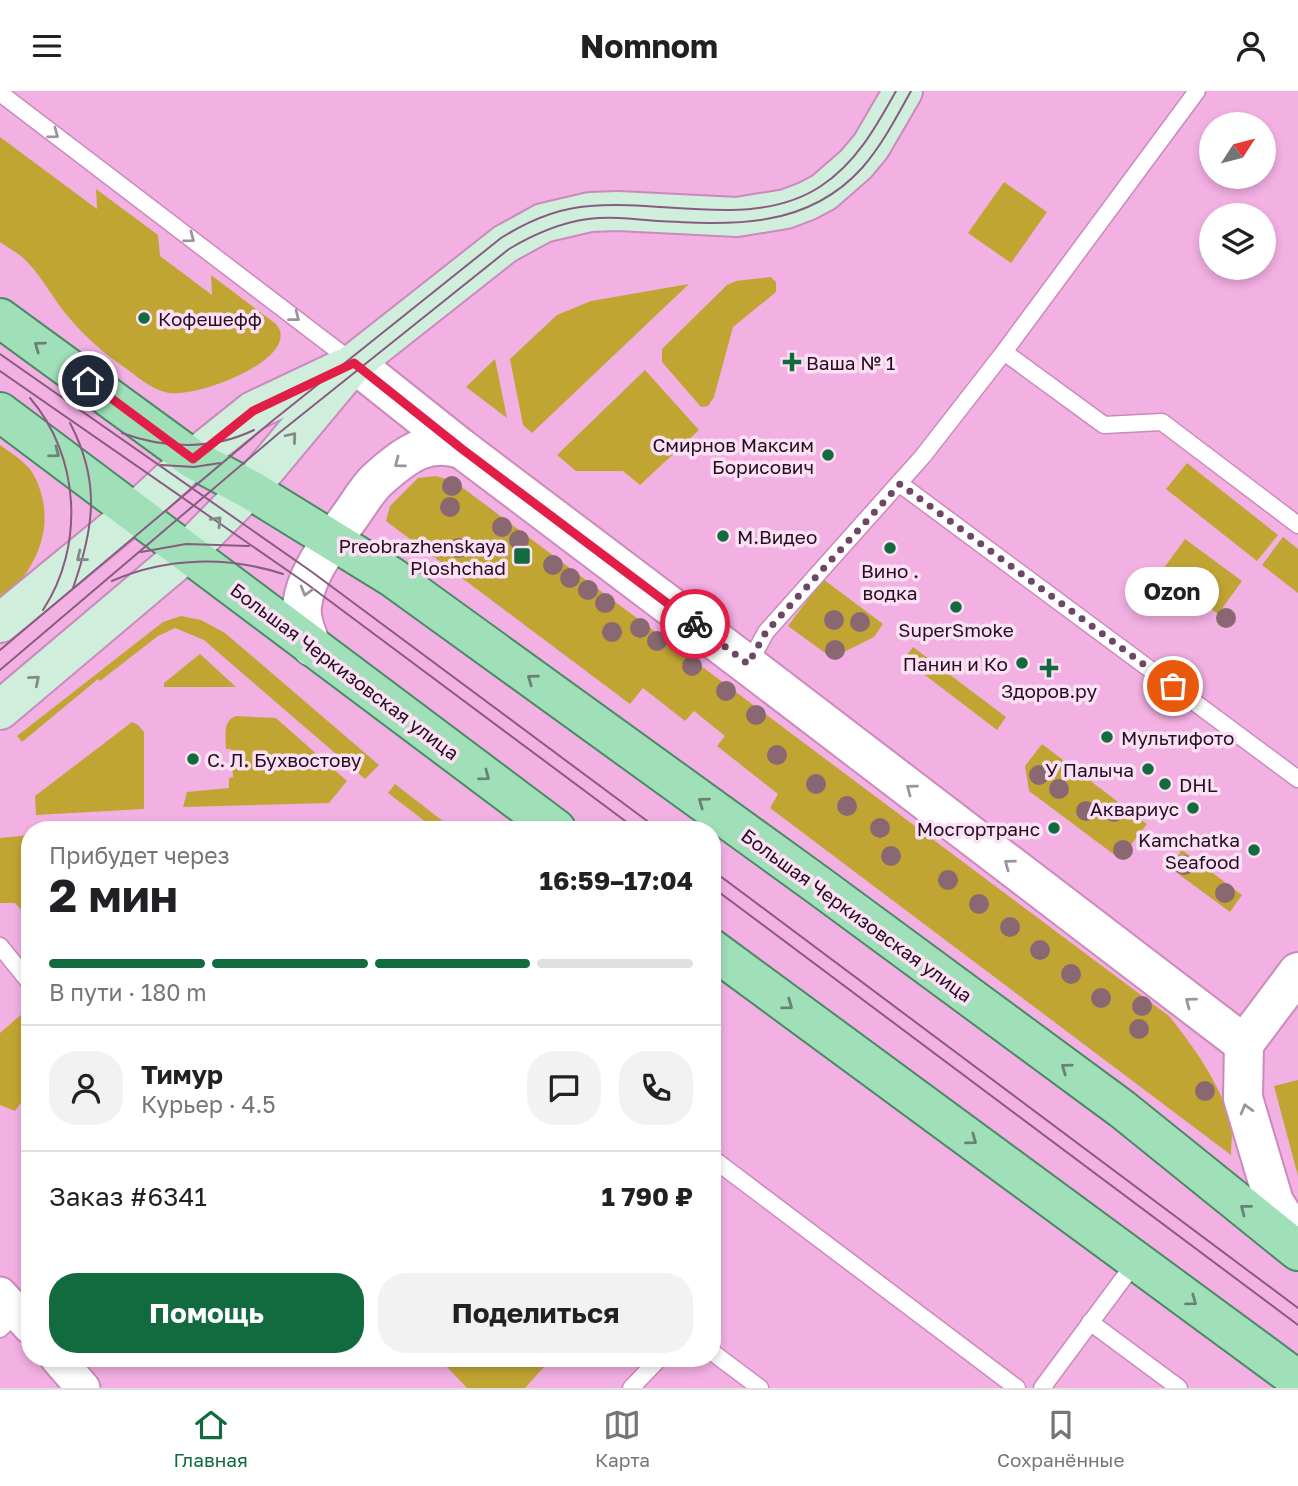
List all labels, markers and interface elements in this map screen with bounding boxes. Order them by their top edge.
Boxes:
icon: menu [28,27,66,65]
text: Nomnom [580,27,718,65]
icon: person [1232,27,1270,65]
north arrow [1199,112,1276,189]
map controls [1199,112,1276,280]
one-way arrow [46,126,59,139]
button: layers [1199,203,1276,280]
one-way arrow [182,230,195,243]
place label: Кофешефф [158,307,262,330]
one-way arrow [288,309,300,322]
marker: Кофешефф [136,310,152,326]
one-way arrow [34,342,47,355]
pin [58,351,118,411]
place label: Ваша № 1 [806,351,895,374]
marker: Ваша № 1 [784,354,800,370]
icon: home [69,362,107,400]
one-way arrow [284,432,297,444]
place label: Смирнов Максим Борисович [652,433,814,478]
one-way arrow [47,444,60,457]
marker: Смирнов Максим Борисович [820,447,836,463]
one-way arrow [394,455,406,467]
one-way arrow [209,516,222,529]
place label: М.Видео [737,525,817,548]
marker: М.Видео [715,528,731,544]
place label: Preobrazhenskaya Ploshchad [338,534,506,579]
marker: Вино . водка [882,540,898,556]
marker: Preobrazhenskaya Ploshchad [512,546,532,566]
one-way arrow [76,548,88,561]
place label: Вино . водка [861,559,919,604]
callout: Ozon [1126,567,1220,616]
text: Ozon [1144,577,1200,605]
street label: Большая Черкизовская улица [226,578,464,764]
one-way arrow [300,585,314,597]
courier [660,589,730,659]
marker: SuperSmoke [948,599,964,615]
icon: bike [676,605,714,643]
place label: SuperSmoke [898,618,1014,641]
place label: Панин и Ко [903,652,1008,675]
marker: Панин и Ко [1014,655,1030,671]
pin [1143,656,1203,716]
marker: Здоров.ру [1041,660,1057,676]
icon: bag [1154,667,1192,705]
one-way arrow [527,674,540,687]
one-way arrow [27,676,40,688]
place label: Здоров.ру [1001,679,1097,702]
place label: Мультифото [1121,726,1234,749]
marker: Мультифото [1099,729,1115,745]
place label: С. Л. Бухвостову [207,748,362,771]
marker: С. Л. Бухвостову [185,751,201,767]
place label: У Палыча [1045,758,1134,781]
marker: У Палыча [1140,761,1156,777]
one-way arrow [477,768,490,780]
place label: DHL [1179,773,1218,796]
marker: DHL [1157,776,1173,792]
one-way arrow [906,785,919,798]
place label: Аквариус [1090,797,1179,820]
one-way arrow [698,798,711,810]
marker: Аквариус [1185,800,1201,816]
place label: Мосгортранс [917,817,1040,840]
marker: Мосгортранс [1046,820,1062,836]
street label: Большая Черкизовская улица [737,823,977,1007]
place label: Kamchatka Seafood [1138,828,1240,873]
text: Прибудет через [49,841,230,869]
marker: Kamchatka Seafood [1246,842,1262,858]
one-way arrow [1004,860,1017,873]
text: 16:59–17:04 [540,865,693,896]
text: 2 мин [49,867,178,922]
text: В пути · 180 m [49,978,207,1006]
one-way arrow [780,997,793,1010]
one-way arrow [1185,998,1198,1011]
button: person [49,1051,123,1125]
button: chat [527,1051,601,1125]
button: phone [619,1051,693,1125]
text: Тимур [141,1059,223,1090]
one-way arrow [1061,1063,1074,1076]
text: Курьер · 4.5 [141,1090,276,1118]
one-way arrow [1240,1103,1255,1115]
one-way arrow [964,1131,977,1144]
text: Заказ #6341 [49,1181,207,1212]
text: 1 790 ₽ [601,1181,693,1212]
one-way arrow [1240,1204,1252,1217]
button: Помощь [49,1273,364,1353]
button: Поделиться [378,1273,693,1353]
one-way arrow [1184,1293,1197,1305]
tab: Главная [174,1406,248,1471]
tab: Карта [595,1406,650,1471]
tab: Сохранённые [997,1406,1124,1471]

